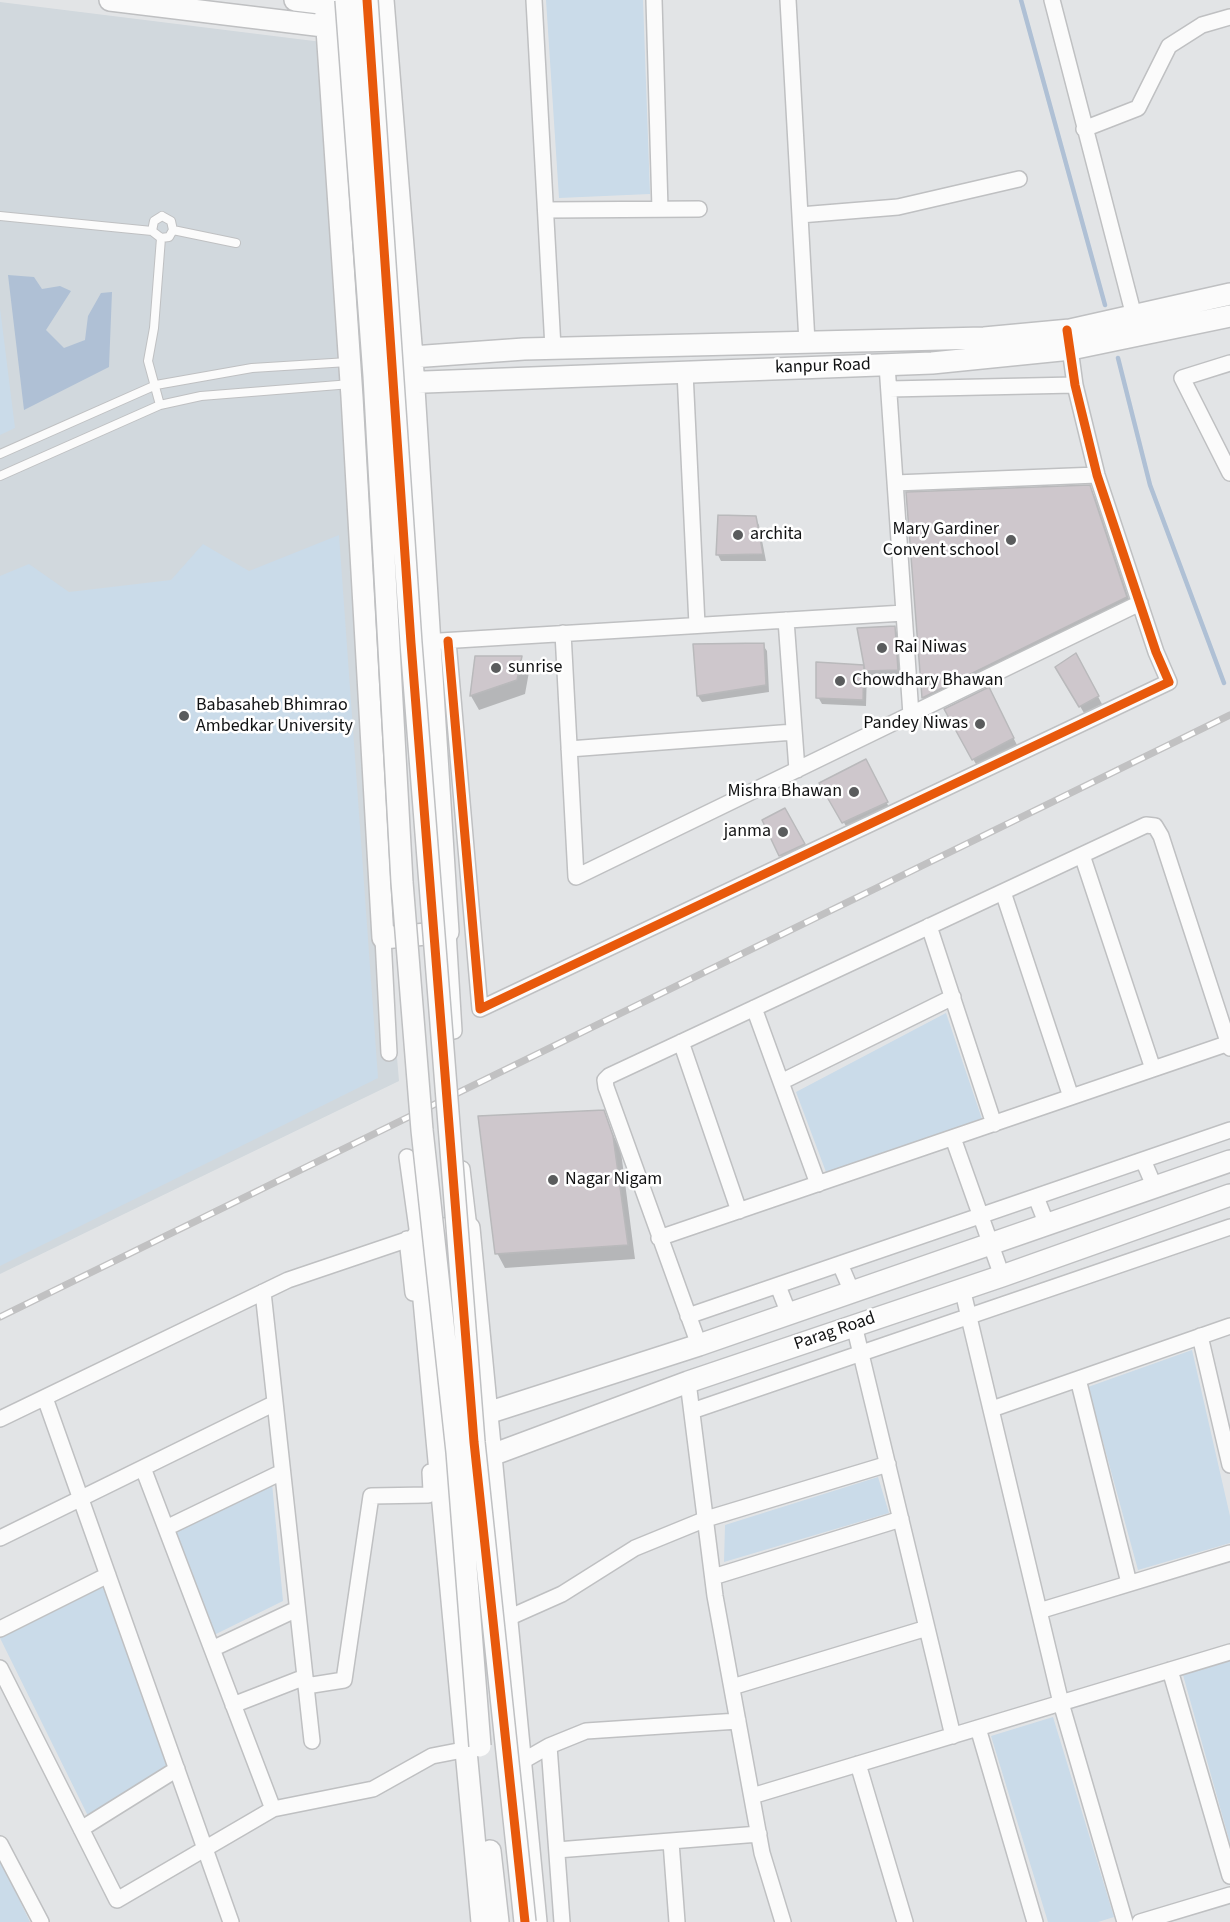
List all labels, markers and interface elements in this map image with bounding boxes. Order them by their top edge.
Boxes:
street label: kanpur Road [775,355,871,379]
place label: Mary Gardiner Convent school [883,519,999,562]
place label: archita [750,524,802,546]
marker: archita [731,528,745,542]
marker: Mary Gardiner Convent school [1004,533,1018,547]
place label: Rai Niwas [894,637,967,659]
marker: Rai Niwas [875,641,889,655]
place label: sunrise [508,657,562,679]
marker: sunrise [489,661,503,675]
place label: Chowdhary Bhawan [852,670,1003,692]
marker: Chowdhary Bhawan [833,674,847,688]
place label: Babasaheb Bhimrao Ambedkar University [196,695,353,738]
marker: Babasaheb Bhimrao Ambedkar University [177,709,191,723]
place label: Pandey Niwas [863,713,968,735]
marker: Pandey Niwas [973,717,987,731]
place label: Mishra Bhawan [728,781,842,803]
marker: Mishra Bhawan [847,785,861,799]
place label: janma [724,821,771,843]
marker: janma [776,825,790,839]
place label: Nagar Nigam [565,1169,662,1191]
marker: Nagar Nigam [546,1173,560,1187]
street label: Parag Road [791,1308,879,1356]

